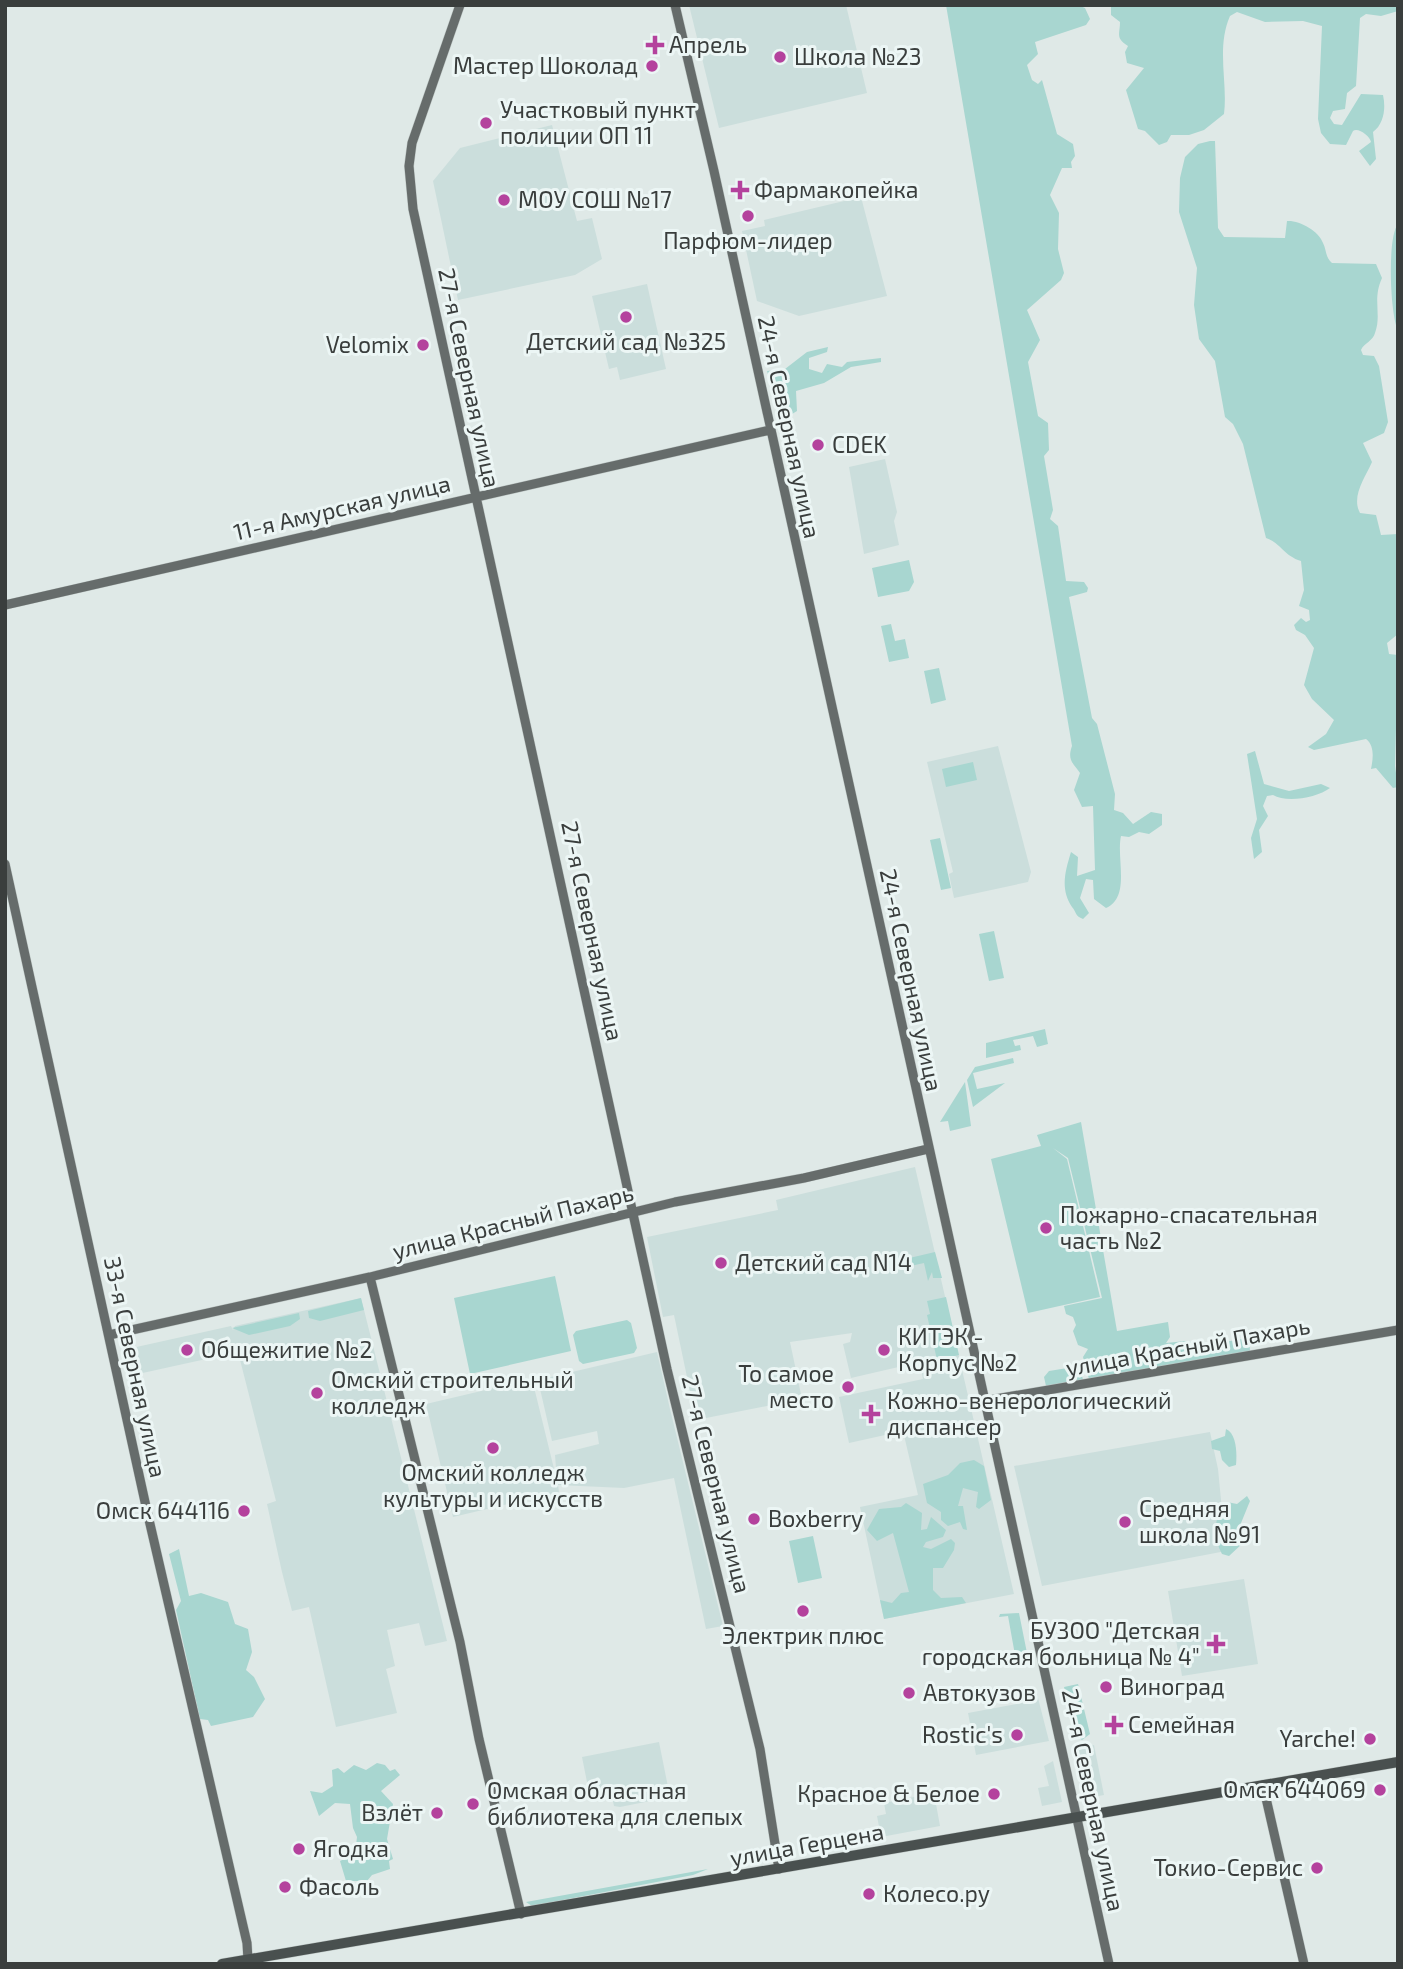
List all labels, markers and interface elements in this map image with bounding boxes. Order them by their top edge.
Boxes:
place label: Апрель [669,30,747,58]
marker: Апрель [647,37,663,53]
place label: Школа №23 [794,42,922,70]
marker: Школа №23 [772,49,788,65]
place label: Мастер Шоколад [453,51,638,79]
marker: Мастер Шоколад [644,58,660,74]
place label: Участковый пункт полиции ОП 11 [500,95,696,149]
marker: Участковый пункт полиции ОП 11 [478,115,494,131]
place label: Фармакопейка [754,175,918,203]
marker: Фармакопейка [732,182,748,198]
place label: МОУ СОШ №17 [518,185,672,213]
marker: МОУ СОШ №17 [496,192,512,208]
marker: Парфюм-лидер [740,208,756,224]
place label: Парфюм-лидер [663,226,833,254]
street label: 27-я Северная улица [432,265,507,490]
marker: Детский сад №325 [618,309,634,325]
street label: 24-я Северная улица [752,313,827,541]
place label: Детский сад №325 [526,327,726,355]
place label: Velomix [326,330,409,358]
marker: Velomix [415,337,431,353]
place label: CDEK [832,430,887,458]
marker: CDEK [810,437,826,453]
street label: 11-я Амурская улица [231,468,453,547]
street label: 27-я Северная улица [555,818,630,1043]
street label: 24-я Северная улица [874,866,949,1094]
street label: улица Красный Пахарь [389,1178,636,1266]
place label: Пожарно-спасательная часть №2 [1060,1200,1318,1254]
marker: Пожарно-спасательная часть №2 [1038,1220,1054,1236]
place label: Детский сад N14 [735,1248,912,1276]
street label: 33-я Северная улица [98,1254,173,1480]
marker: Детский сад N14 [713,1255,729,1271]
street label: улица Красный Пахарь [1064,1311,1312,1382]
place label: КИТЭК - Корпус №2 [898,1322,1017,1377]
place label: Общежитие №2 [201,1335,372,1363]
marker: Общежитие №2 [179,1342,195,1358]
marker: КИТЭК - Корпус №2 [876,1342,892,1358]
place label: То самое место [738,1359,834,1413]
place label: Омский строительный колледж [331,1365,574,1419]
street label: 27-я Северная улица [675,1372,758,1596]
marker: То самое место [840,1379,856,1395]
marker: Омский строительный колледж [309,1385,325,1401]
place label: Кожно-венерологический диспансер [887,1386,1172,1440]
marker: Кожно-венерологический диспансер [861,1404,881,1424]
marker: Омский колледж культуры и искусств [485,1440,501,1456]
place label: Омский колледж культуры и искусств [383,1458,603,1513]
place label: Средняя школа №91 [1139,1494,1260,1548]
place label: Омск 644116 [96,1496,230,1524]
marker: Омск 644116 [236,1503,252,1519]
place label: Boxberry [768,1504,863,1532]
marker: Boxberry [746,1511,762,1527]
marker: Средняя школа №91 [1117,1514,1133,1530]
marker: Электрик плюс [795,1603,811,1619]
place label: БУЗОО "Детская городская больница № 4" [922,1616,1200,1670]
place label: Электрик плюс [722,1621,884,1649]
marker: БУЗОО "Детская городская больница № 4" [1206,1634,1226,1654]
place label: Виноград [1120,1672,1225,1700]
place label: Автокузов [923,1678,1036,1707]
marker: Виноград [1098,1679,1114,1695]
marker: Автокузов [901,1685,917,1701]
street label: 24-я Северная улица [1056,1686,1131,1914]
place label: Семейная [1128,1710,1235,1738]
marker: Семейная [1106,1717,1122,1733]
place label: Rostic's [922,1720,1003,1748]
place label: Yarche! [1279,1724,1356,1752]
marker: Rostic's [1009,1727,1025,1743]
marker: Yarche! [1362,1731,1378,1747]
place label: Омск 644069 [1223,1775,1366,1803]
place label: Омская областная библиотека для слепых [487,1776,743,1830]
place label: Красное & Белое [797,1779,980,1807]
marker: Омск 644069 [1372,1782,1388,1798]
marker: Красное & Белое [986,1786,1002,1802]
marker: Омская областная библиотека для слепых [465,1796,481,1812]
place label: Взлёт [361,1798,423,1826]
marker: Взлёт [429,1805,445,1821]
street label: улица Герцена [728,1817,886,1872]
place label: Ягодка [313,1834,389,1862]
marker: Ягодка [291,1841,307,1857]
place label: Токио-Сервис [1153,1853,1303,1881]
marker: Токио-Сервис [1309,1860,1325,1876]
place label: Фасоль [299,1872,379,1900]
marker: Фасоль [277,1879,293,1895]
place label: Колесо.ру [883,1879,990,1908]
marker: Колесо.ру [861,1886,877,1902]

